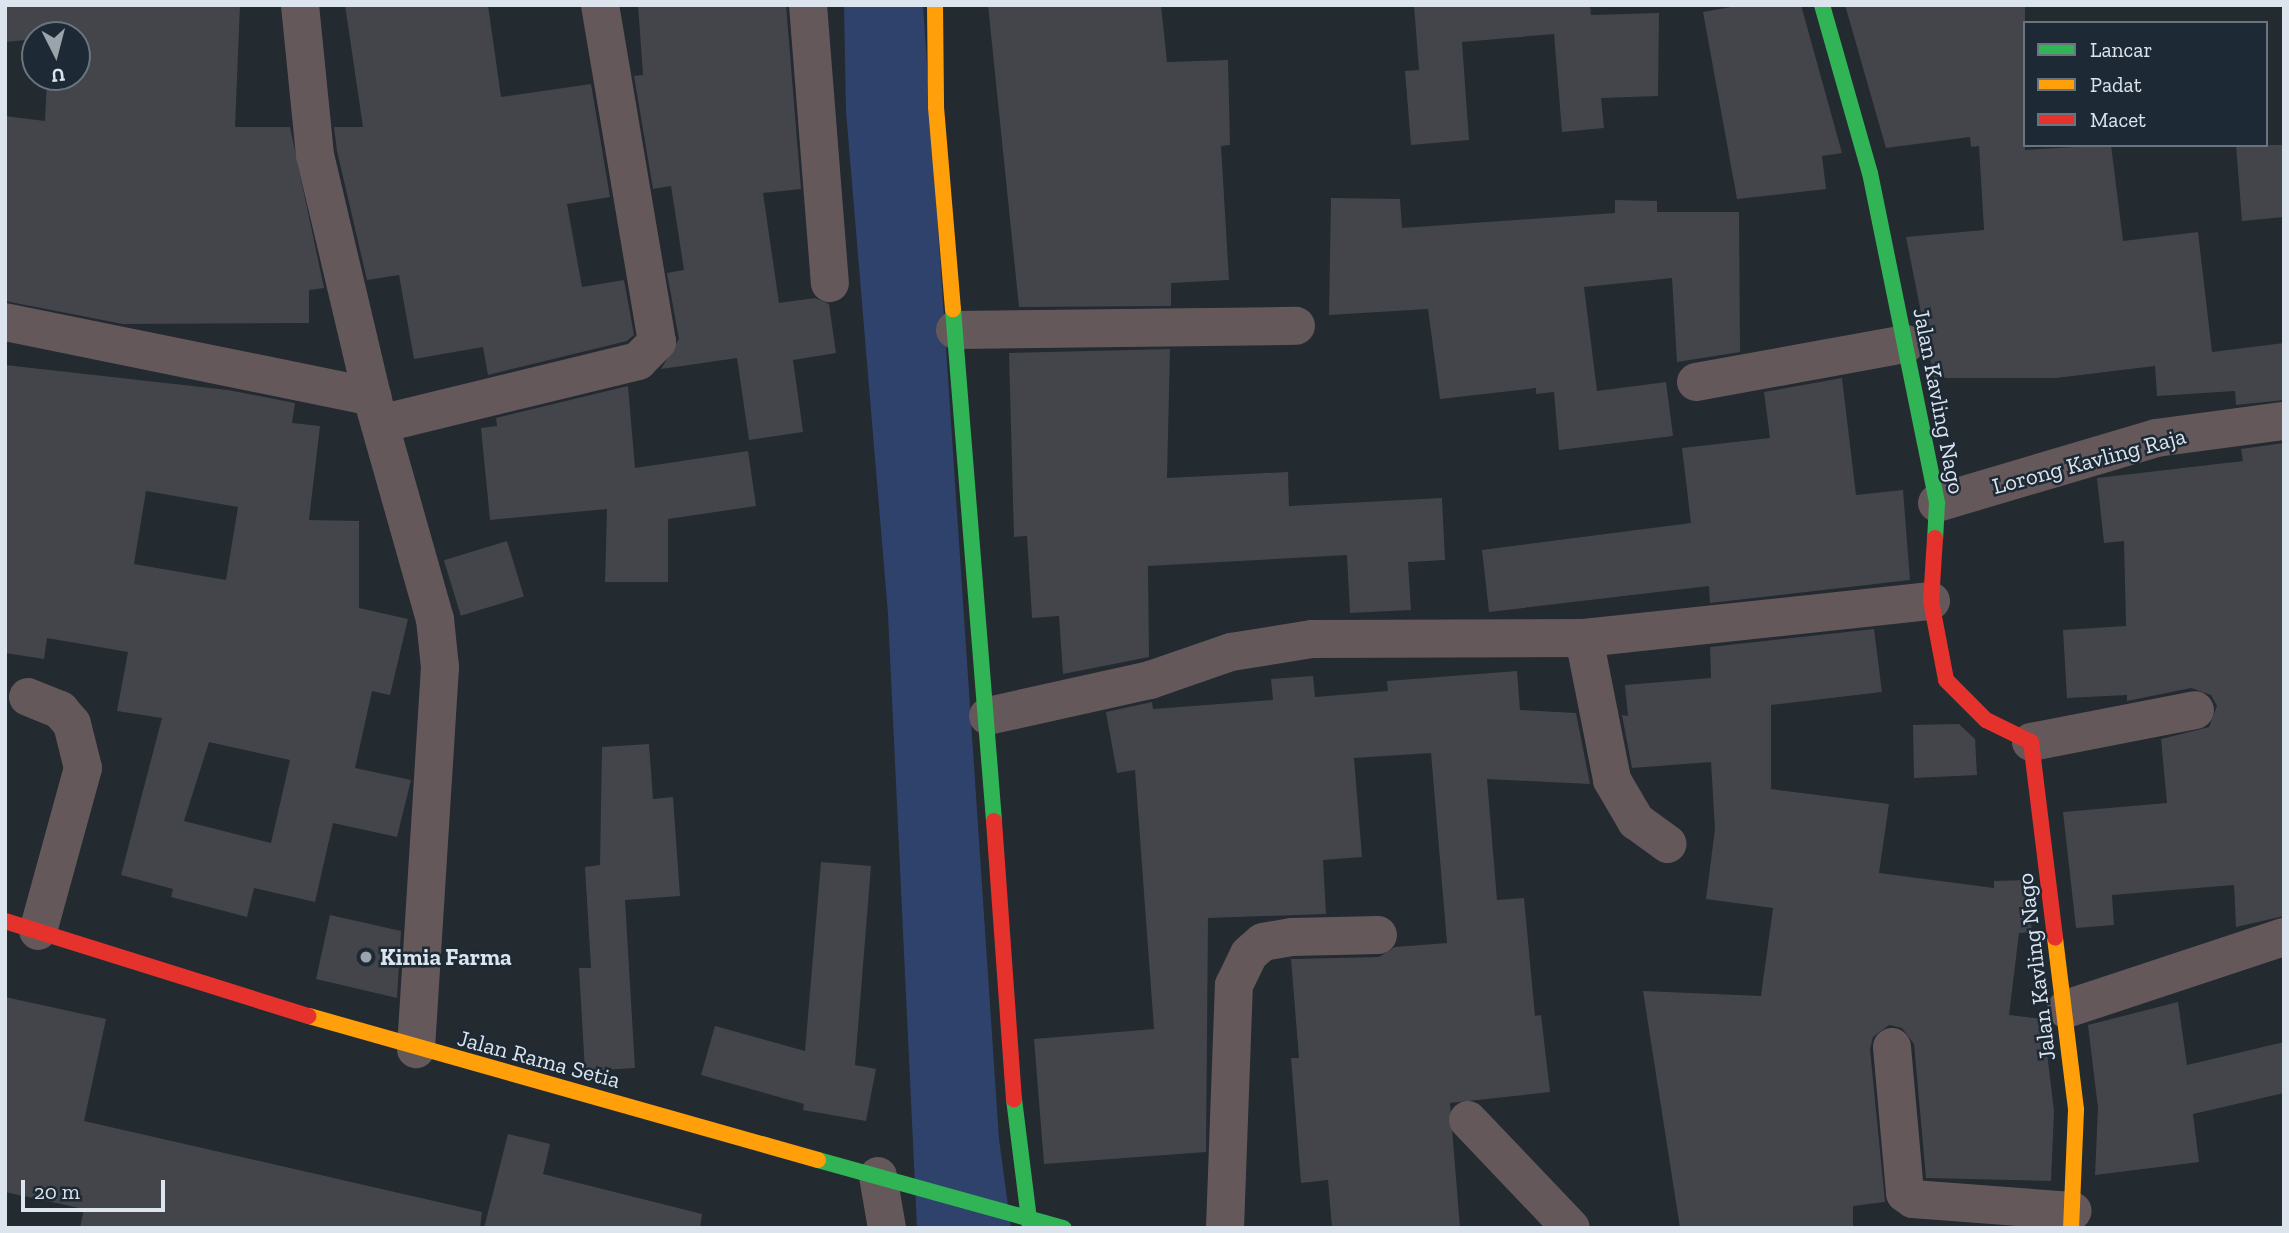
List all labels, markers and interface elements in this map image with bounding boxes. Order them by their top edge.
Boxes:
north arrow [21,21,91,91]
legend [2023,21,2268,147]
text: Lancar [2090,37,2152,62]
text: U [50,63,66,88]
text: Padat [2090,72,2142,97]
text: Macet [2090,107,2146,132]
street label: Jalan Kavling Nago [1907,306,1971,496]
street label: Lorong Kavling Raja [1989,422,2189,500]
street label: Jalan Kavling Nago [2011,872,2061,1062]
place label: Kimia Farma [380,943,512,971]
marker: Kimia Farma [358,949,374,965]
street label: Jalan Rama Setia [455,1024,623,1094]
scale bar [24,1166,168,1210]
text: 20 m [34,1179,80,1204]

